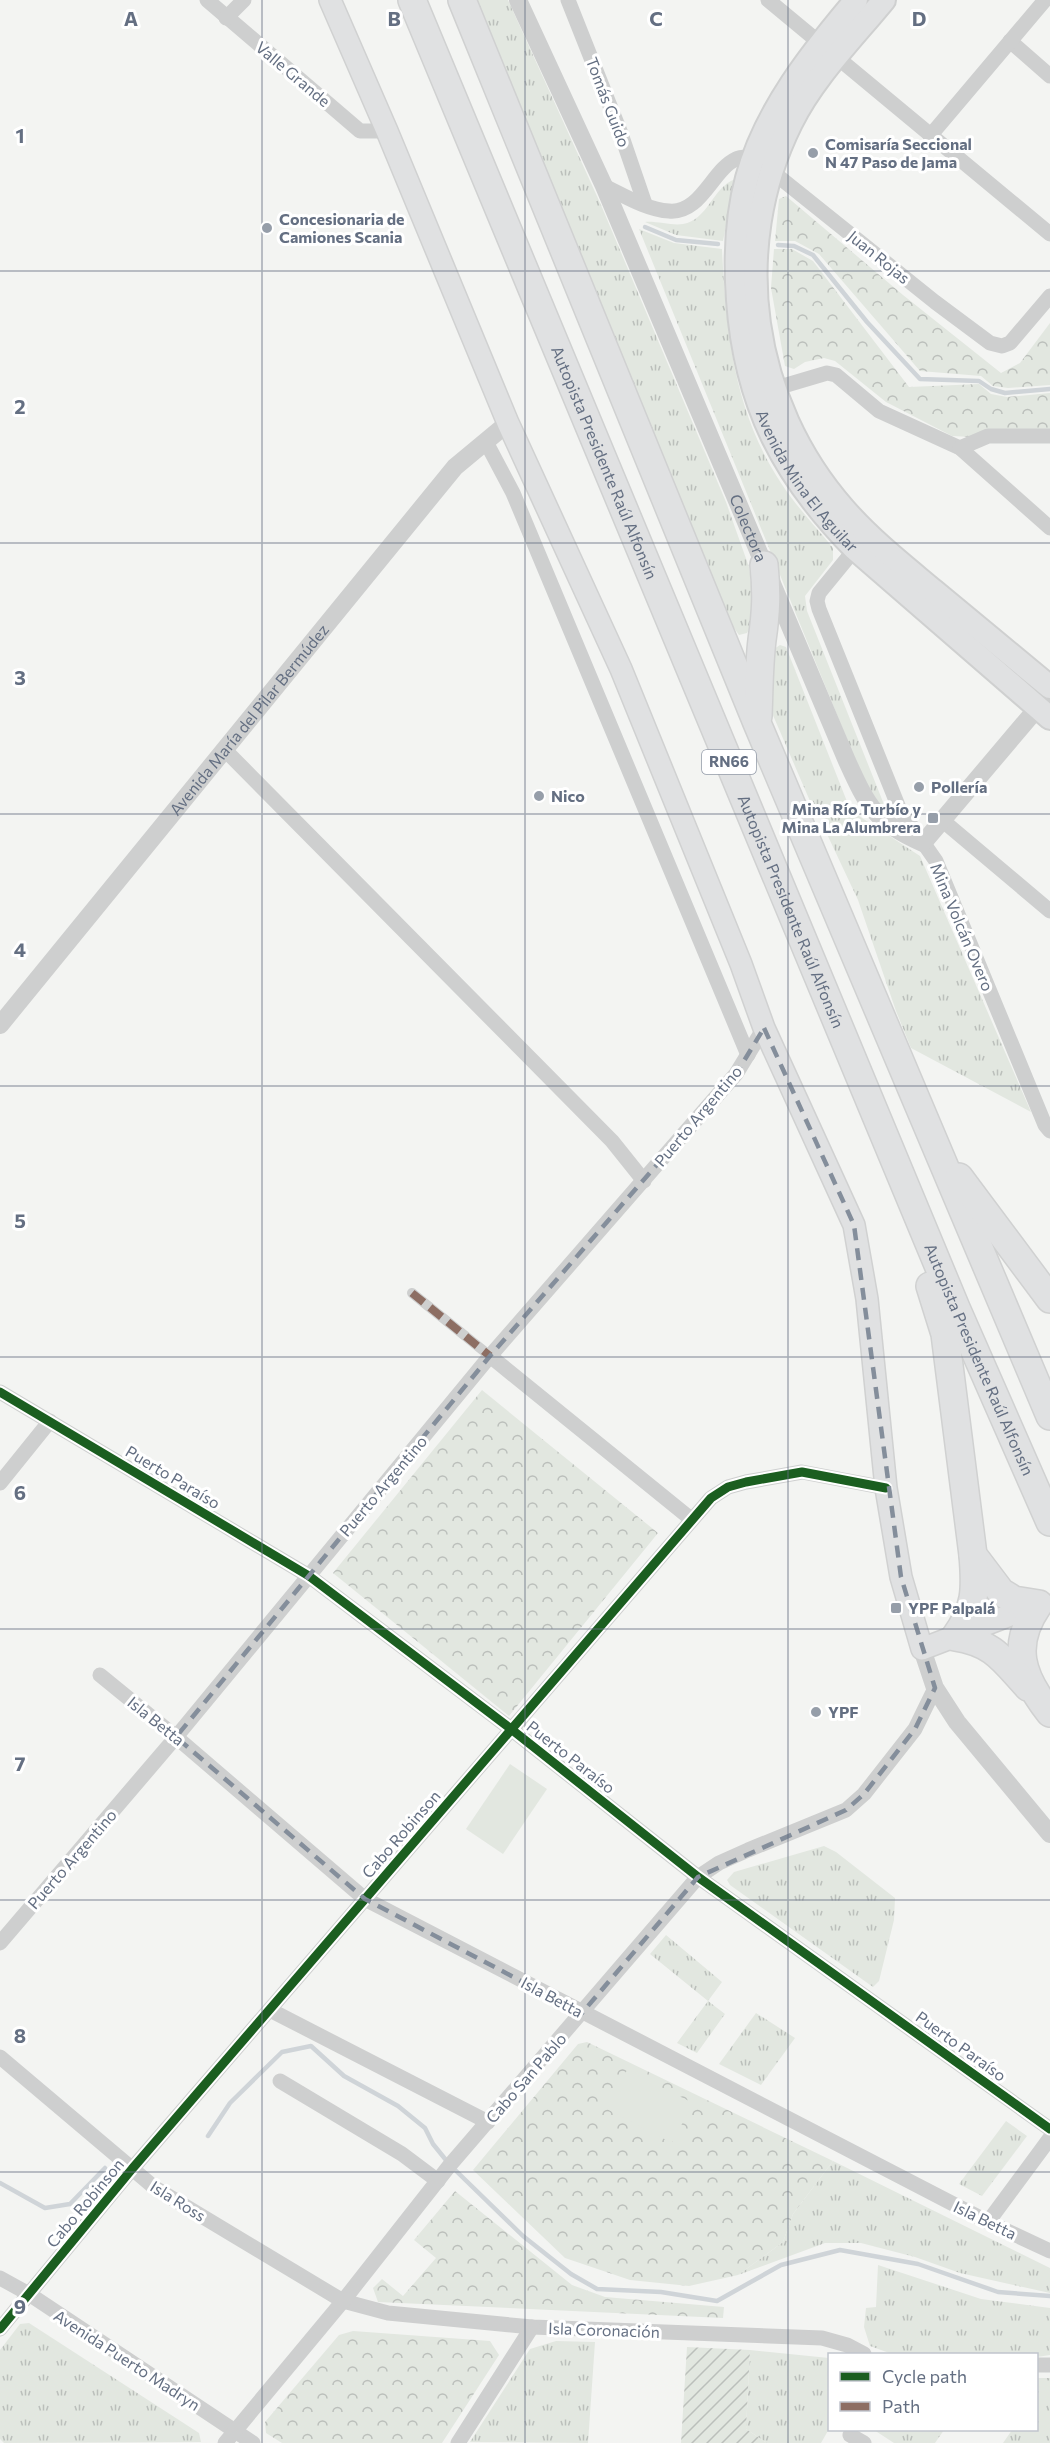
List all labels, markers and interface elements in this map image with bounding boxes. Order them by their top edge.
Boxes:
text: A [124,6,138,30]
text: B [387,6,401,30]
text: C [649,6,663,30]
text: D [912,6,926,30]
street label: Valle Grande [252,37,334,110]
street label: Tomás Guido [583,54,634,149]
text: 1 [15,123,25,147]
place label: Comisaría Seccional N 47 Paso de Jama [825,134,972,171]
marker: Comisaría Seccional N 47 Paso de Jama [806,146,820,160]
place label: Concesionaria de Camiones Scania [279,209,404,246]
marker: Concesionaria de Camiones Scania [260,221,274,235]
street label: Juan Rojas [845,226,914,287]
street label: Autopista Presidente Raúl Alfonsín [548,343,662,582]
text: 2 [14,394,26,418]
street label: Avenida Mina El Aguilar [753,407,863,556]
street label: Colectora [726,491,772,564]
street label: Avenida María del Pilar Bermúdez [165,620,332,819]
text: 3 [14,665,26,689]
road number: RN66 [702,750,756,774]
place label: Pollería [931,777,987,796]
marker: Pollería [912,780,926,794]
place label: Nico [551,786,585,805]
marker: Nico [532,789,546,803]
street label: Autopista Presidente Raúl Alfonsín [734,792,848,1031]
place label: Mina Río Turbío y Mina La Alumbrera [782,799,921,836]
marker: Mina Río Turbío y Mina La Alumbrera [926,811,940,825]
street label: Mina Volcán Overo [927,860,998,994]
text: 4 [14,937,26,961]
street label: Puerto Argentino [650,1061,745,1170]
text: 5 [14,1208,26,1232]
street label: Autopista Presidente Raúl Alfonsín [921,1240,1038,1478]
street label: Puerto Argentino [335,1431,430,1540]
street label: Puerto Paraíso [123,1441,224,1512]
text: 6 [14,1480,26,1504]
place label: YPF Palpalá [908,1598,995,1617]
marker: YPF Palpalá [889,1601,903,1615]
street label: Isla Betta [124,1692,188,1749]
place label: YPF [828,1702,859,1721]
marker: YPF [809,1705,823,1719]
street label: Puerto Paraíso [523,1716,619,1797]
text: 7 [15,1751,26,1775]
street label: Cabo Robinson [357,1786,444,1881]
street label: Puerto Argentino [23,1805,120,1912]
street label: Isla Betta [518,1972,586,2021]
street label: Puerto Paraíso [912,2007,1010,2085]
text: 8 [14,2023,26,2047]
street label: Cabo San Pablo [481,2029,570,2127]
street label: Cabo Robinson [42,2154,127,2251]
street label: Isla Ross [147,2176,209,2225]
street label: Isla Betta [951,2196,1020,2243]
text: 9 [14,2294,26,2318]
street label: Avenida Puerto Madryn [51,2305,204,2414]
street label: Isla Coronación [548,2318,660,2341]
legend [828,2353,1038,2431]
text: Cycle path [882,2365,967,2387]
text: Path [882,2395,920,2417]

